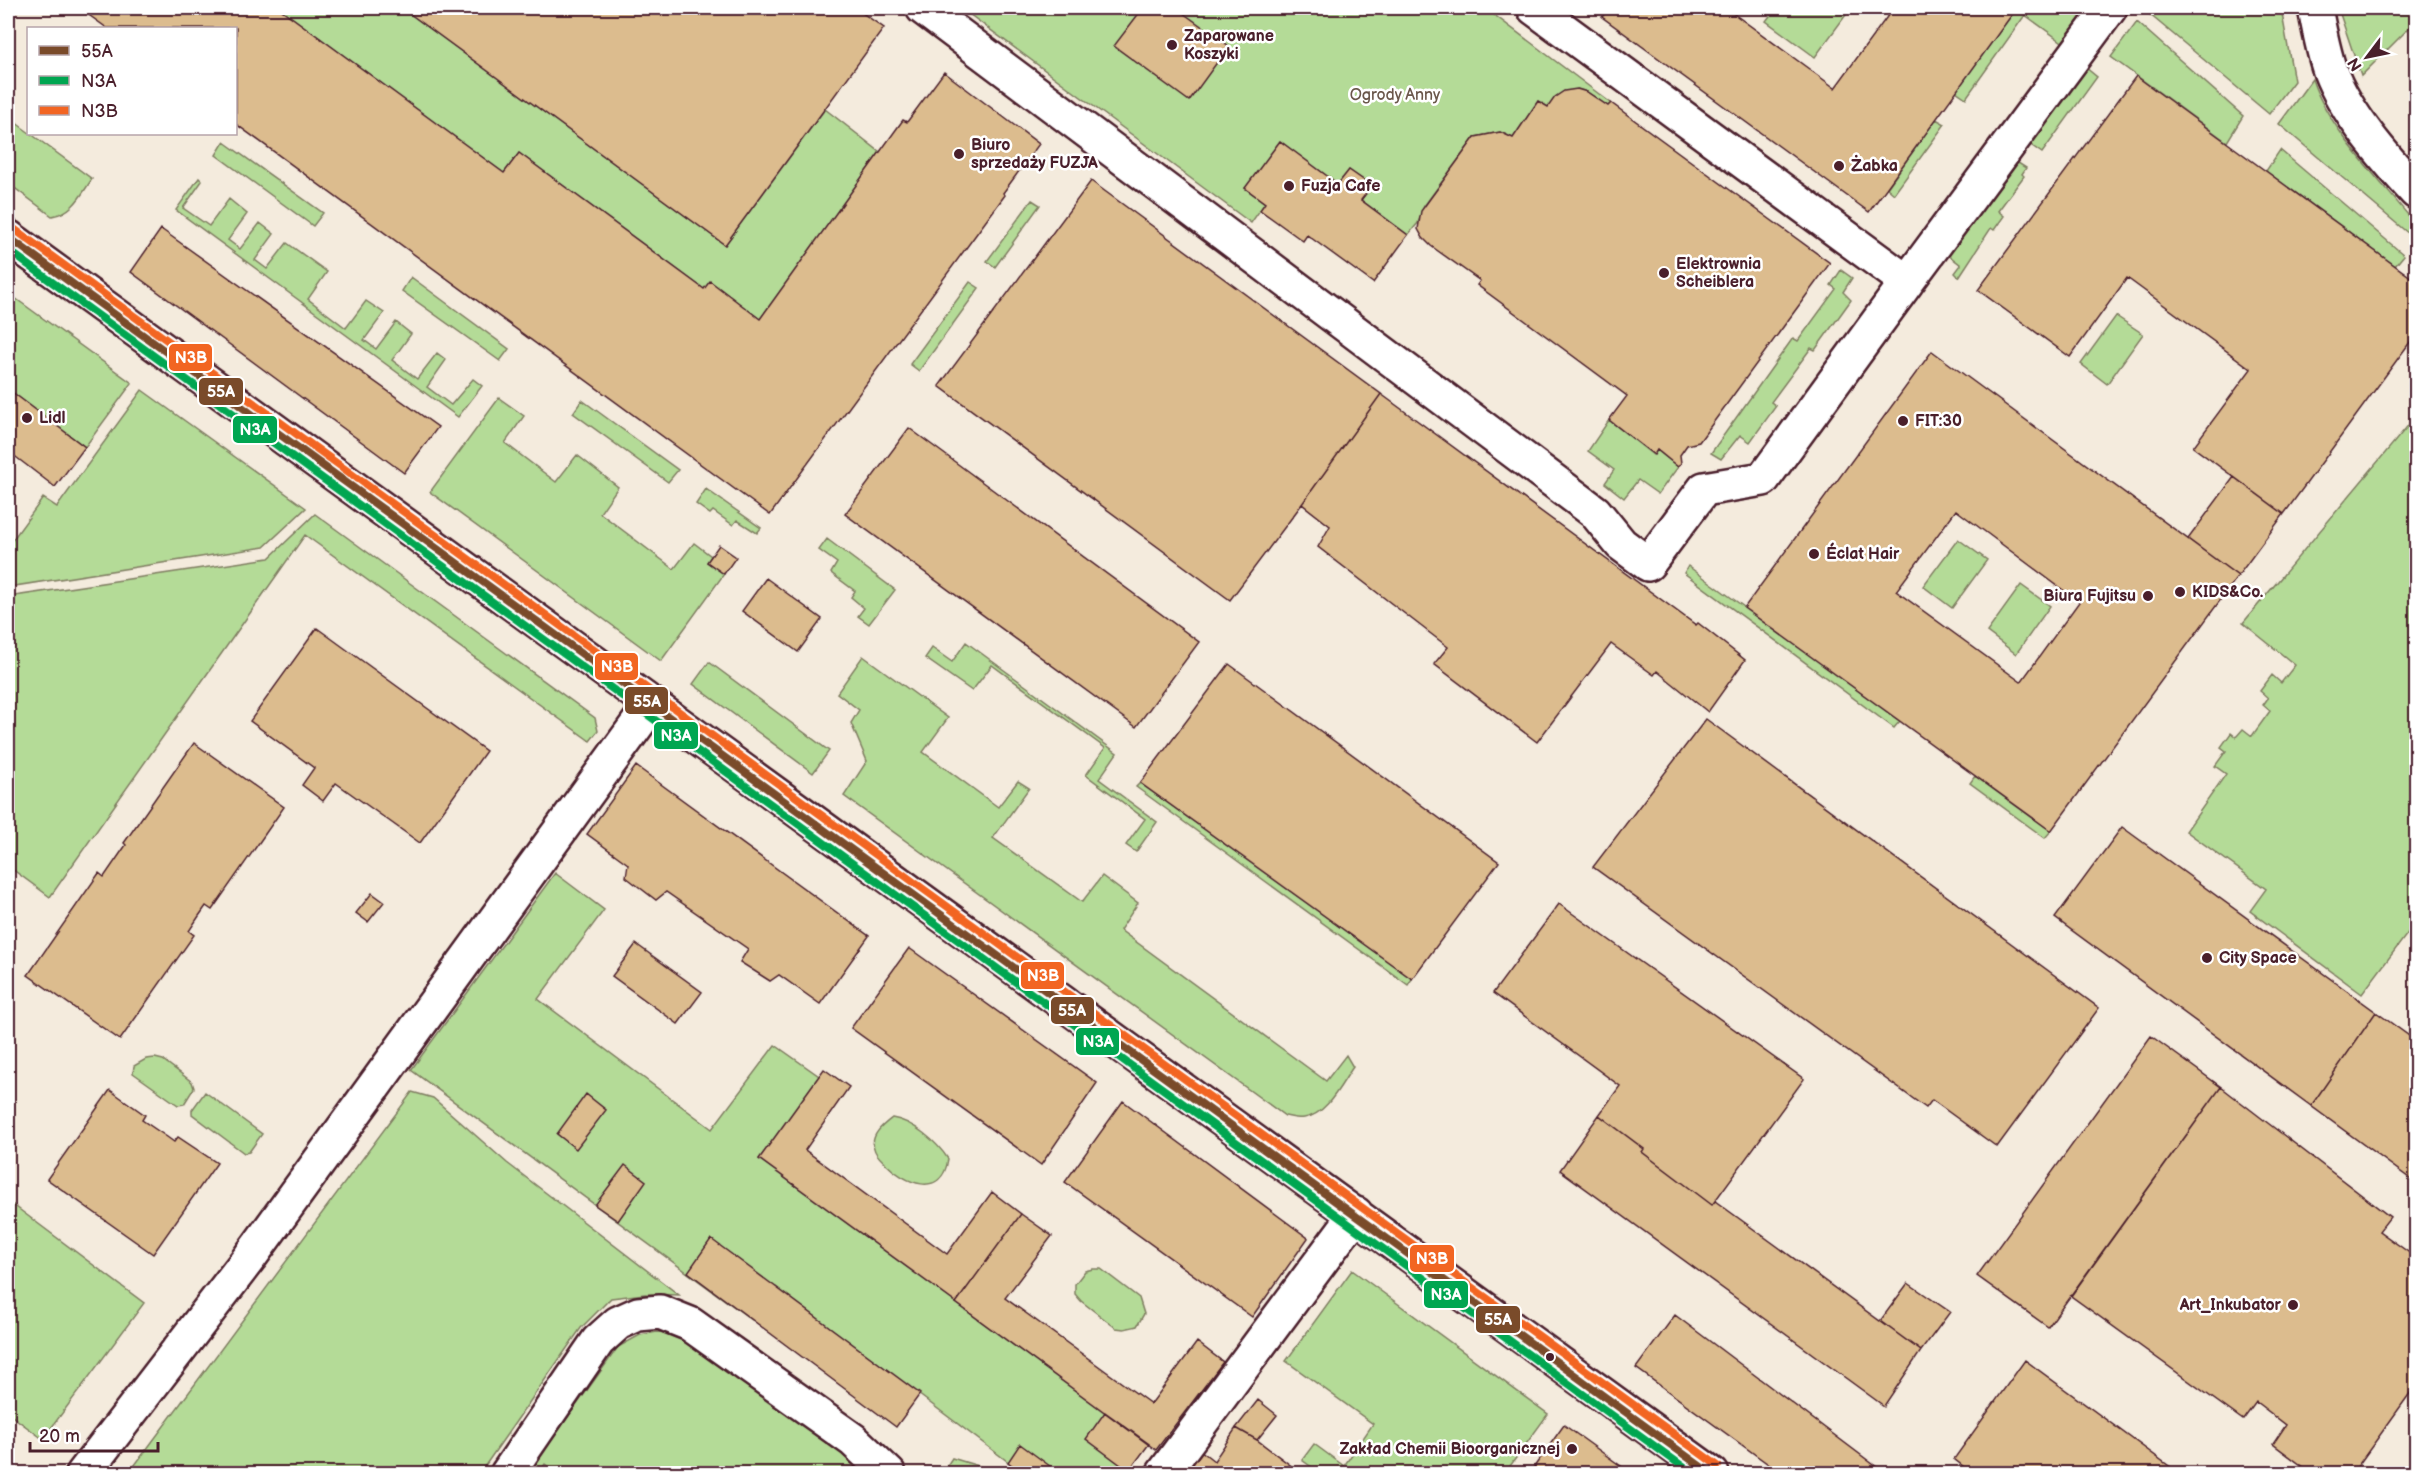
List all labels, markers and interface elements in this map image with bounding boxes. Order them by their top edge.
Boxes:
legend [27,27,237,135]
place label: Zaparowane Koszyki [1184,27,1274,64]
north arrow [2337,27,2397,87]
marker: Zaparowane Koszyki [1165,38,1179,52]
text: 55A [81,41,113,62]
text: N [2344,54,2367,74]
text: N3A [81,71,117,92]
park label: Ogrody Anny [1350,86,1441,105]
text: N3B [81,101,118,122]
place label: Biuro sprzedaży FUZJA [971,136,1098,173]
marker: Biuro sprzedaży FUZJA [952,147,966,161]
place label: Żabka [1851,154,1898,176]
marker: Żabka [1832,159,1846,173]
place label: Fuzja Cafe [1301,177,1381,196]
marker: Fuzja Cafe [1282,179,1296,193]
place label: Elektrownia Scheiblera [1676,255,1761,292]
marker: Elektrownia Scheiblera [1657,266,1671,280]
line badge: N3B [168,343,213,372]
text: N3B [175,349,207,368]
line badge: 55A [198,377,244,406]
text: 55A [207,383,235,402]
place label: Lidl [39,409,66,428]
marker: Lidl [20,411,34,425]
place label: FIT:30 [1915,412,1962,431]
marker: FIT:30 [1896,414,1910,428]
line badge: N3A [232,415,278,444]
text: N3A [239,421,271,440]
place label: Éclat Hair [1826,542,1900,564]
marker: Éclat Hair [1807,547,1821,561]
place label: KIDS&Co. [2192,583,2264,602]
marker: KIDS&Co. [2173,585,2187,599]
place label: Biura Fujitsu [2043,587,2136,606]
marker: Biura Fujitsu [2141,589,2155,603]
line badge: N3B [594,652,639,681]
text: N3B [601,658,633,677]
line badge: 55A [624,686,669,715]
text: 55A [633,693,661,712]
line badge: N3A [653,721,699,750]
text: N3A [660,727,692,746]
place label: City Space [2219,949,2297,968]
marker: City Space [2200,951,2214,965]
line badge: N3B [1020,961,1065,990]
text: N3B [1027,967,1059,986]
line badge: 55A [1050,996,1095,1025]
text: 55A [1058,1002,1086,1021]
line badge: N3A [1075,1027,1120,1056]
text: N3A [1082,1033,1114,1052]
line badge: N3B [1409,1244,1455,1273]
text: N3B [1416,1250,1448,1269]
line badge: N3A [1423,1280,1469,1309]
text: N3A [1430,1286,1462,1305]
place label: Art_Inkubator [2179,1296,2282,1315]
marker: Art_Inkubator [2286,1298,2300,1312]
line badge: 55A [1475,1305,1521,1334]
text: 55A [1484,1311,1512,1330]
unlabelled marker [1544,1351,1556,1363]
scale bar [30,1415,158,1453]
text: 20 m [39,1426,80,1447]
place label: Zakład Chemii Bioorganicznej [1339,1440,1560,1459]
marker: Zakład Chemii Bioorganicznej [1565,1442,1579,1456]

